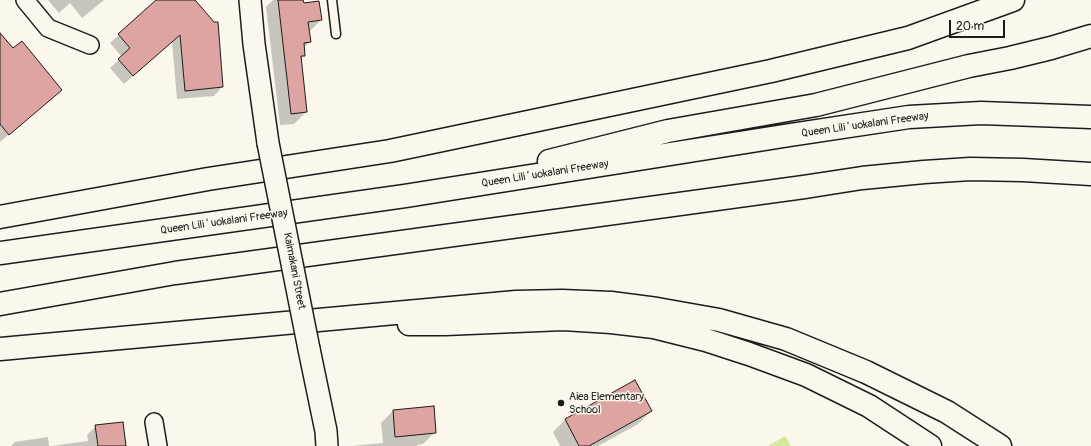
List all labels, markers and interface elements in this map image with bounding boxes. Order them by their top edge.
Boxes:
scale bar [951,12,1007,38]
text: 20 m [956,19,984,34]
street label: Queen Liliʻuokalani Freeway [801,110,929,140]
street label: Queen Liliʻuokalani Freeway [481,157,609,191]
street label: Queen Liliʻuokalani Freeway [160,207,288,237]
street label: Kaimakani Street [280,231,308,311]
place label: Aiea Elementary School [569,390,644,416]
marker: Aiea Elementary School [556,398,566,408]

